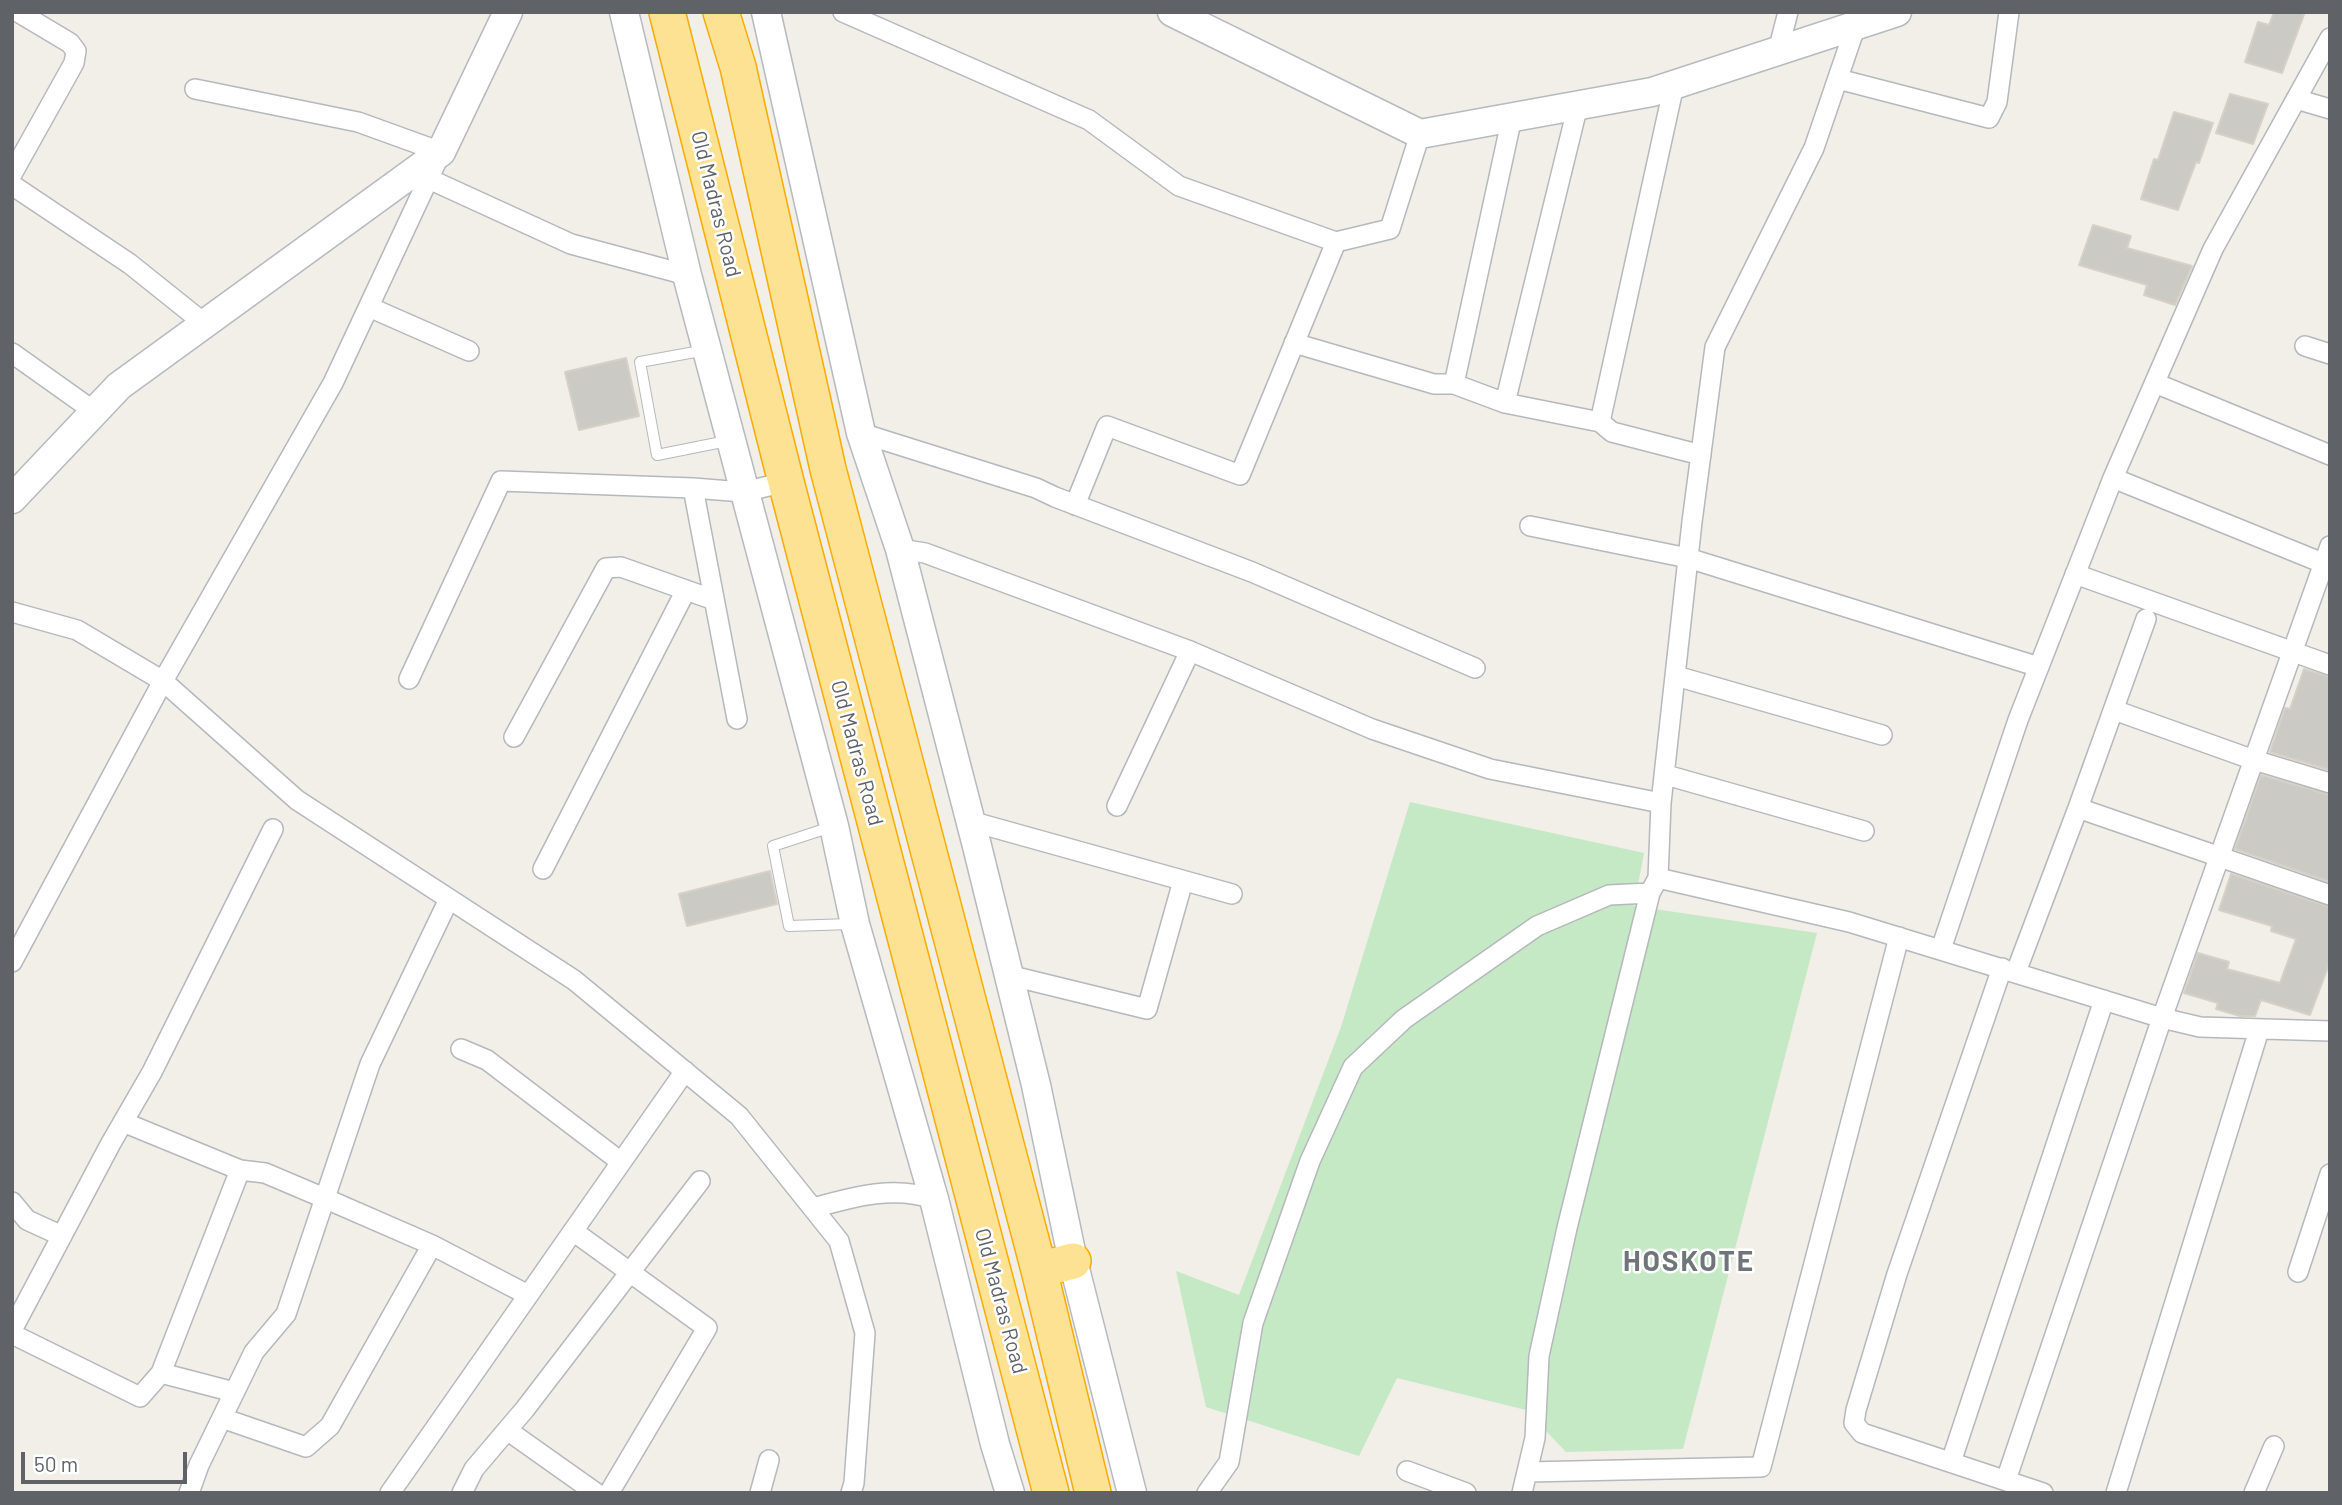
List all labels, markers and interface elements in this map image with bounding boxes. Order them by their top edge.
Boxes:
street label: Old Madras Road [686,128,746,280]
street label: Old Madras Road [825,677,889,829]
street label: Old Madras Road [969,1225,1033,1377]
district label: HOSKOTE [1624,1245,1754,1279]
scale bar [24,1438,191,1482]
text: 50 m [34,1451,78,1476]

